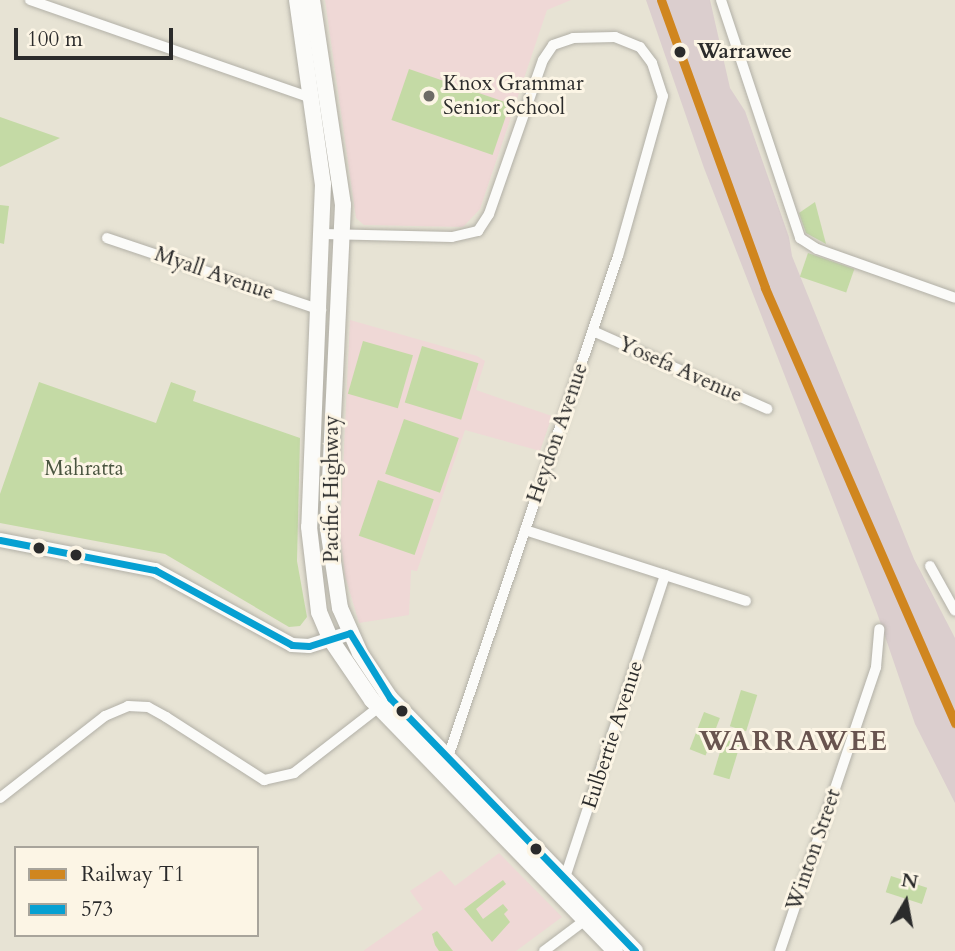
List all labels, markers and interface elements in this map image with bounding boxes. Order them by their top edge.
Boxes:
scale bar [18,14,177,58]
text: 100 m [27,25,83,54]
place label: Warrawee [697,39,792,65]
marker: Warrawee [669,41,691,63]
place label: Knox Grammar Senior School [443,71,584,121]
marker: Knox Grammar Senior School [421,88,437,104]
street label: Myall Avenue [151,242,277,306]
street label: Yosefa Avenue [614,331,746,409]
street label: Heydon Avenue [522,360,594,506]
street label: Pacific Highway [319,415,345,563]
park label: Mahratta [44,456,124,482]
unlabelled marker [32,541,46,555]
unlabelled marker [69,548,83,562]
street label: Eulbertie Avenue [577,658,649,812]
unlabelled marker [395,704,409,718]
district label: WARRAWEE [700,724,888,758]
street label: Winton Street [781,786,847,914]
unlabelled marker [529,842,543,856]
legend [14,846,259,937]
text: Railway T1 [81,860,185,889]
north arrow [871,867,941,937]
text: N [899,867,920,896]
text: 573 [81,895,113,924]

